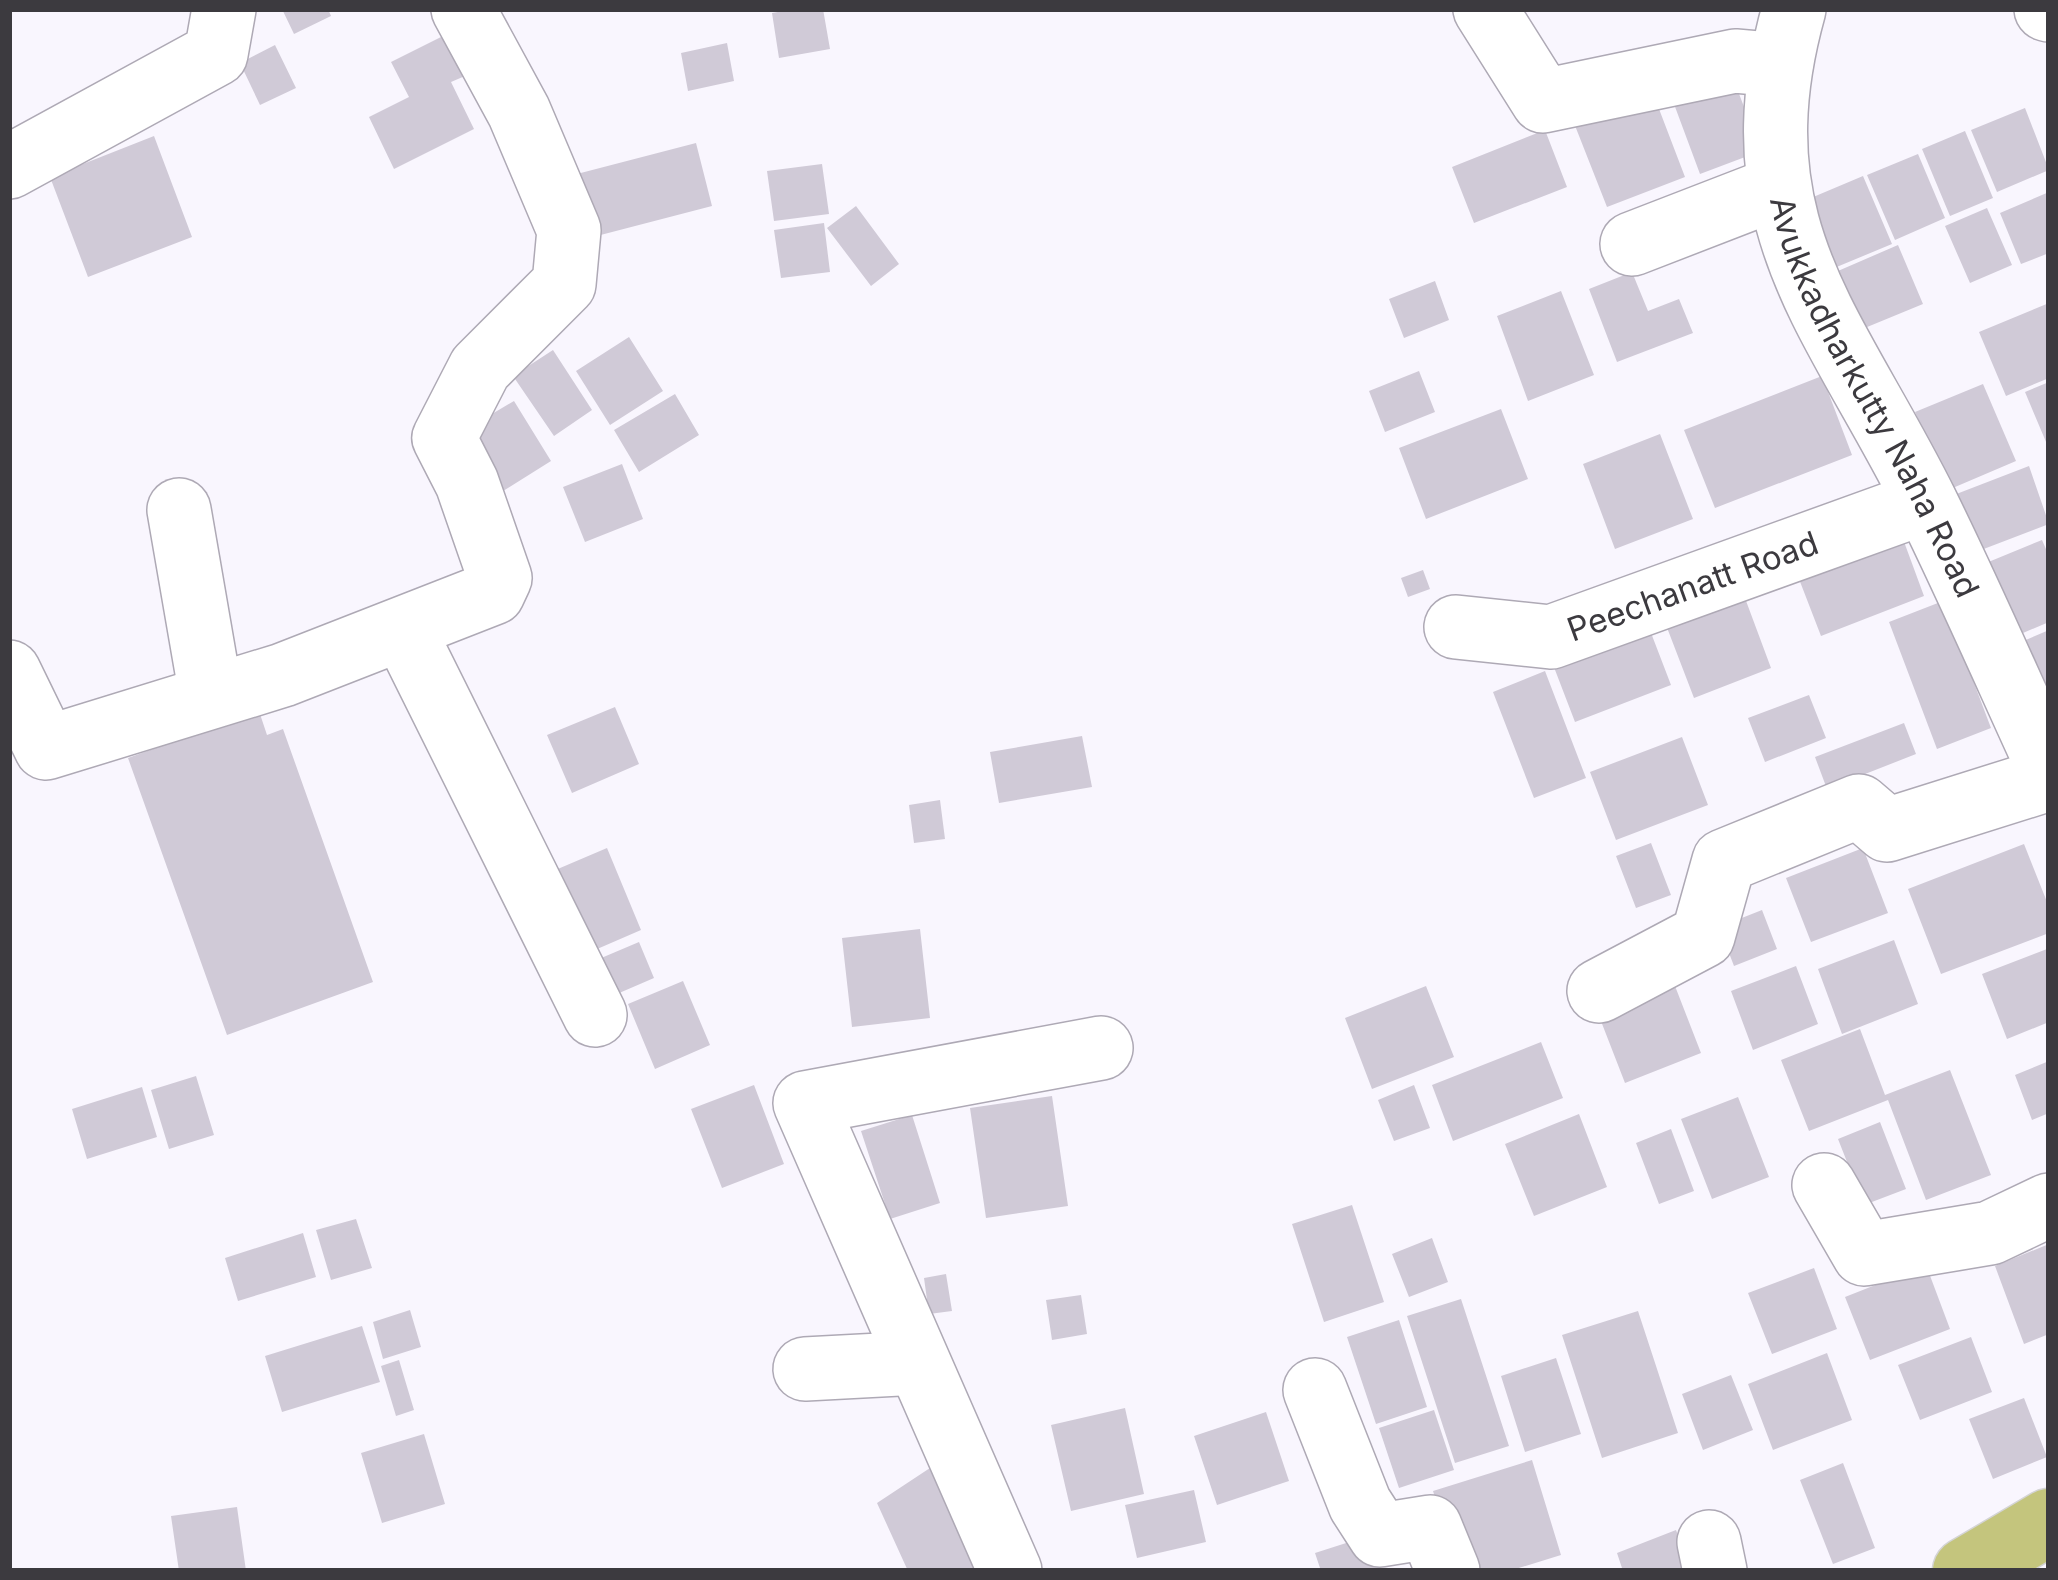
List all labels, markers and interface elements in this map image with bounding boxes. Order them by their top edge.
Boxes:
street label: Avukkadharkutty Naha Road [1762,193,1988,604]
street label: Peechanatt Road [1562,522,1824,650]

